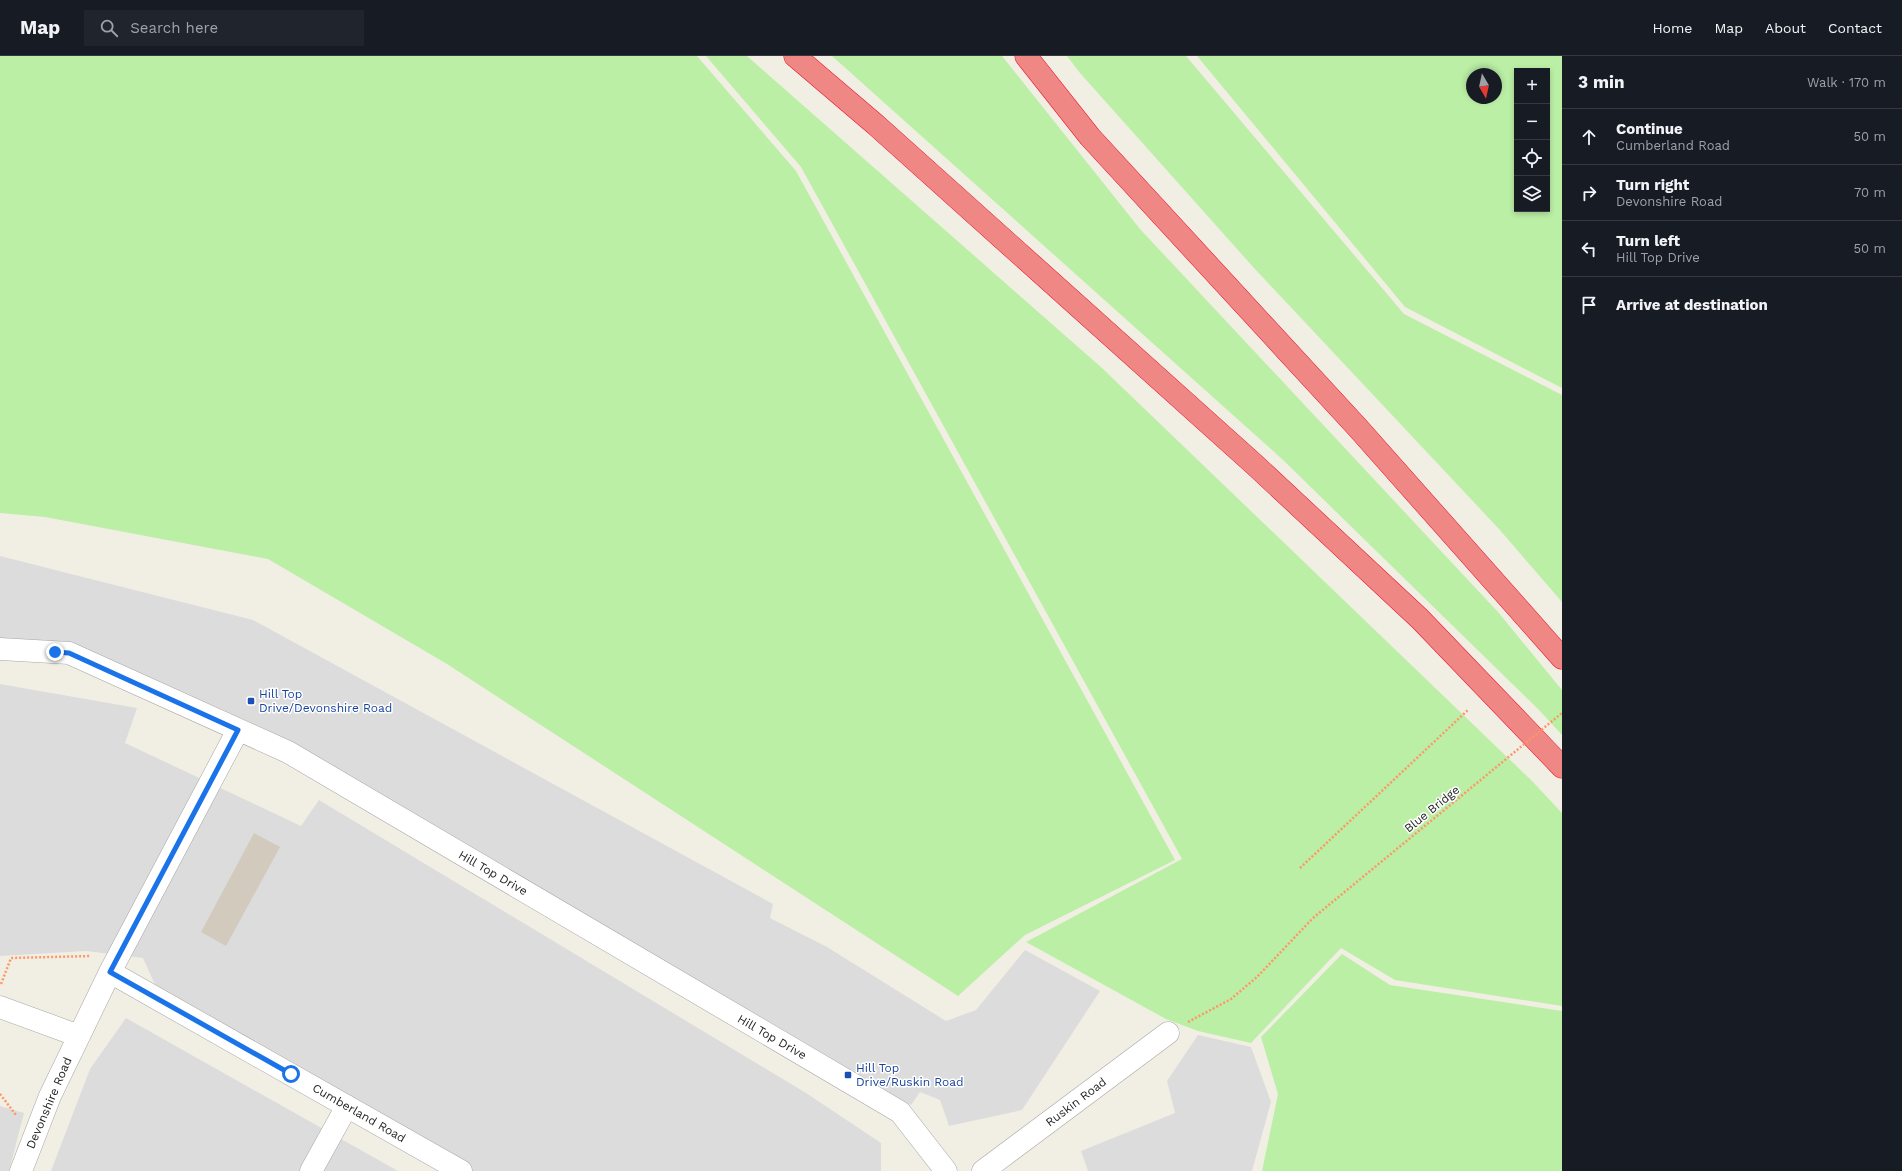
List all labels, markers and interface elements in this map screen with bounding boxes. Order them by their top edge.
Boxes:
search box [84,10,364,46]
text: Map [20,16,60,39]
icon: search [98,17,120,39]
text: Search here [130,19,218,37]
text: Home [1652,20,1692,36]
text: Map [1714,20,1743,36]
text: About [1765,20,1806,36]
text: Contact [1828,20,1882,36]
north arrow [1466,68,1502,104]
map controls [1514,68,1550,212]
button: + [1514,68,1550,104]
text: 3 min [1578,72,1624,92]
text: Walk · 170 m [1807,75,1886,90]
button: − [1514,104,1550,140]
text: Continue [1616,120,1683,138]
icon: ahead [1578,126,1600,148]
text: 50 m [1854,129,1886,144]
text: Cumberland Road [1616,138,1730,153]
button: locate [1514,140,1550,176]
button: layers [1514,176,1550,212]
text: Turn right [1616,176,1689,194]
icon: right [1578,182,1600,204]
text: 70 m [1854,185,1886,200]
text: Devonshire Road [1616,194,1722,209]
text: Turn left [1616,232,1680,250]
icon: left [1578,238,1600,260]
text: 50 m [1854,241,1886,256]
text: Hill Top Drive [1616,250,1700,265]
icon: arrive [1578,294,1600,316]
text: Arrive at destination [1616,296,1768,314]
route end [46,643,64,661]
place label: Hill Top Drive/Devonshire Road [259,687,392,715]
marker: Hill Top Drive/Devonshire Road [246,696,256,706]
street label: Blue Bridge [1402,783,1462,835]
street label: Hill Top Drive [456,848,530,898]
street label: Hill Top Drive [735,1012,809,1062]
street label: Devonshire Road [23,1055,75,1151]
place label: Hill Top Drive/Ruskin Road [856,1061,963,1089]
route start [282,1065,300,1083]
marker: Hill Top Drive/Ruskin Road [843,1070,853,1080]
street label: Ruskin Road [1043,1075,1109,1129]
street label: Cumberland Road [310,1081,408,1145]

